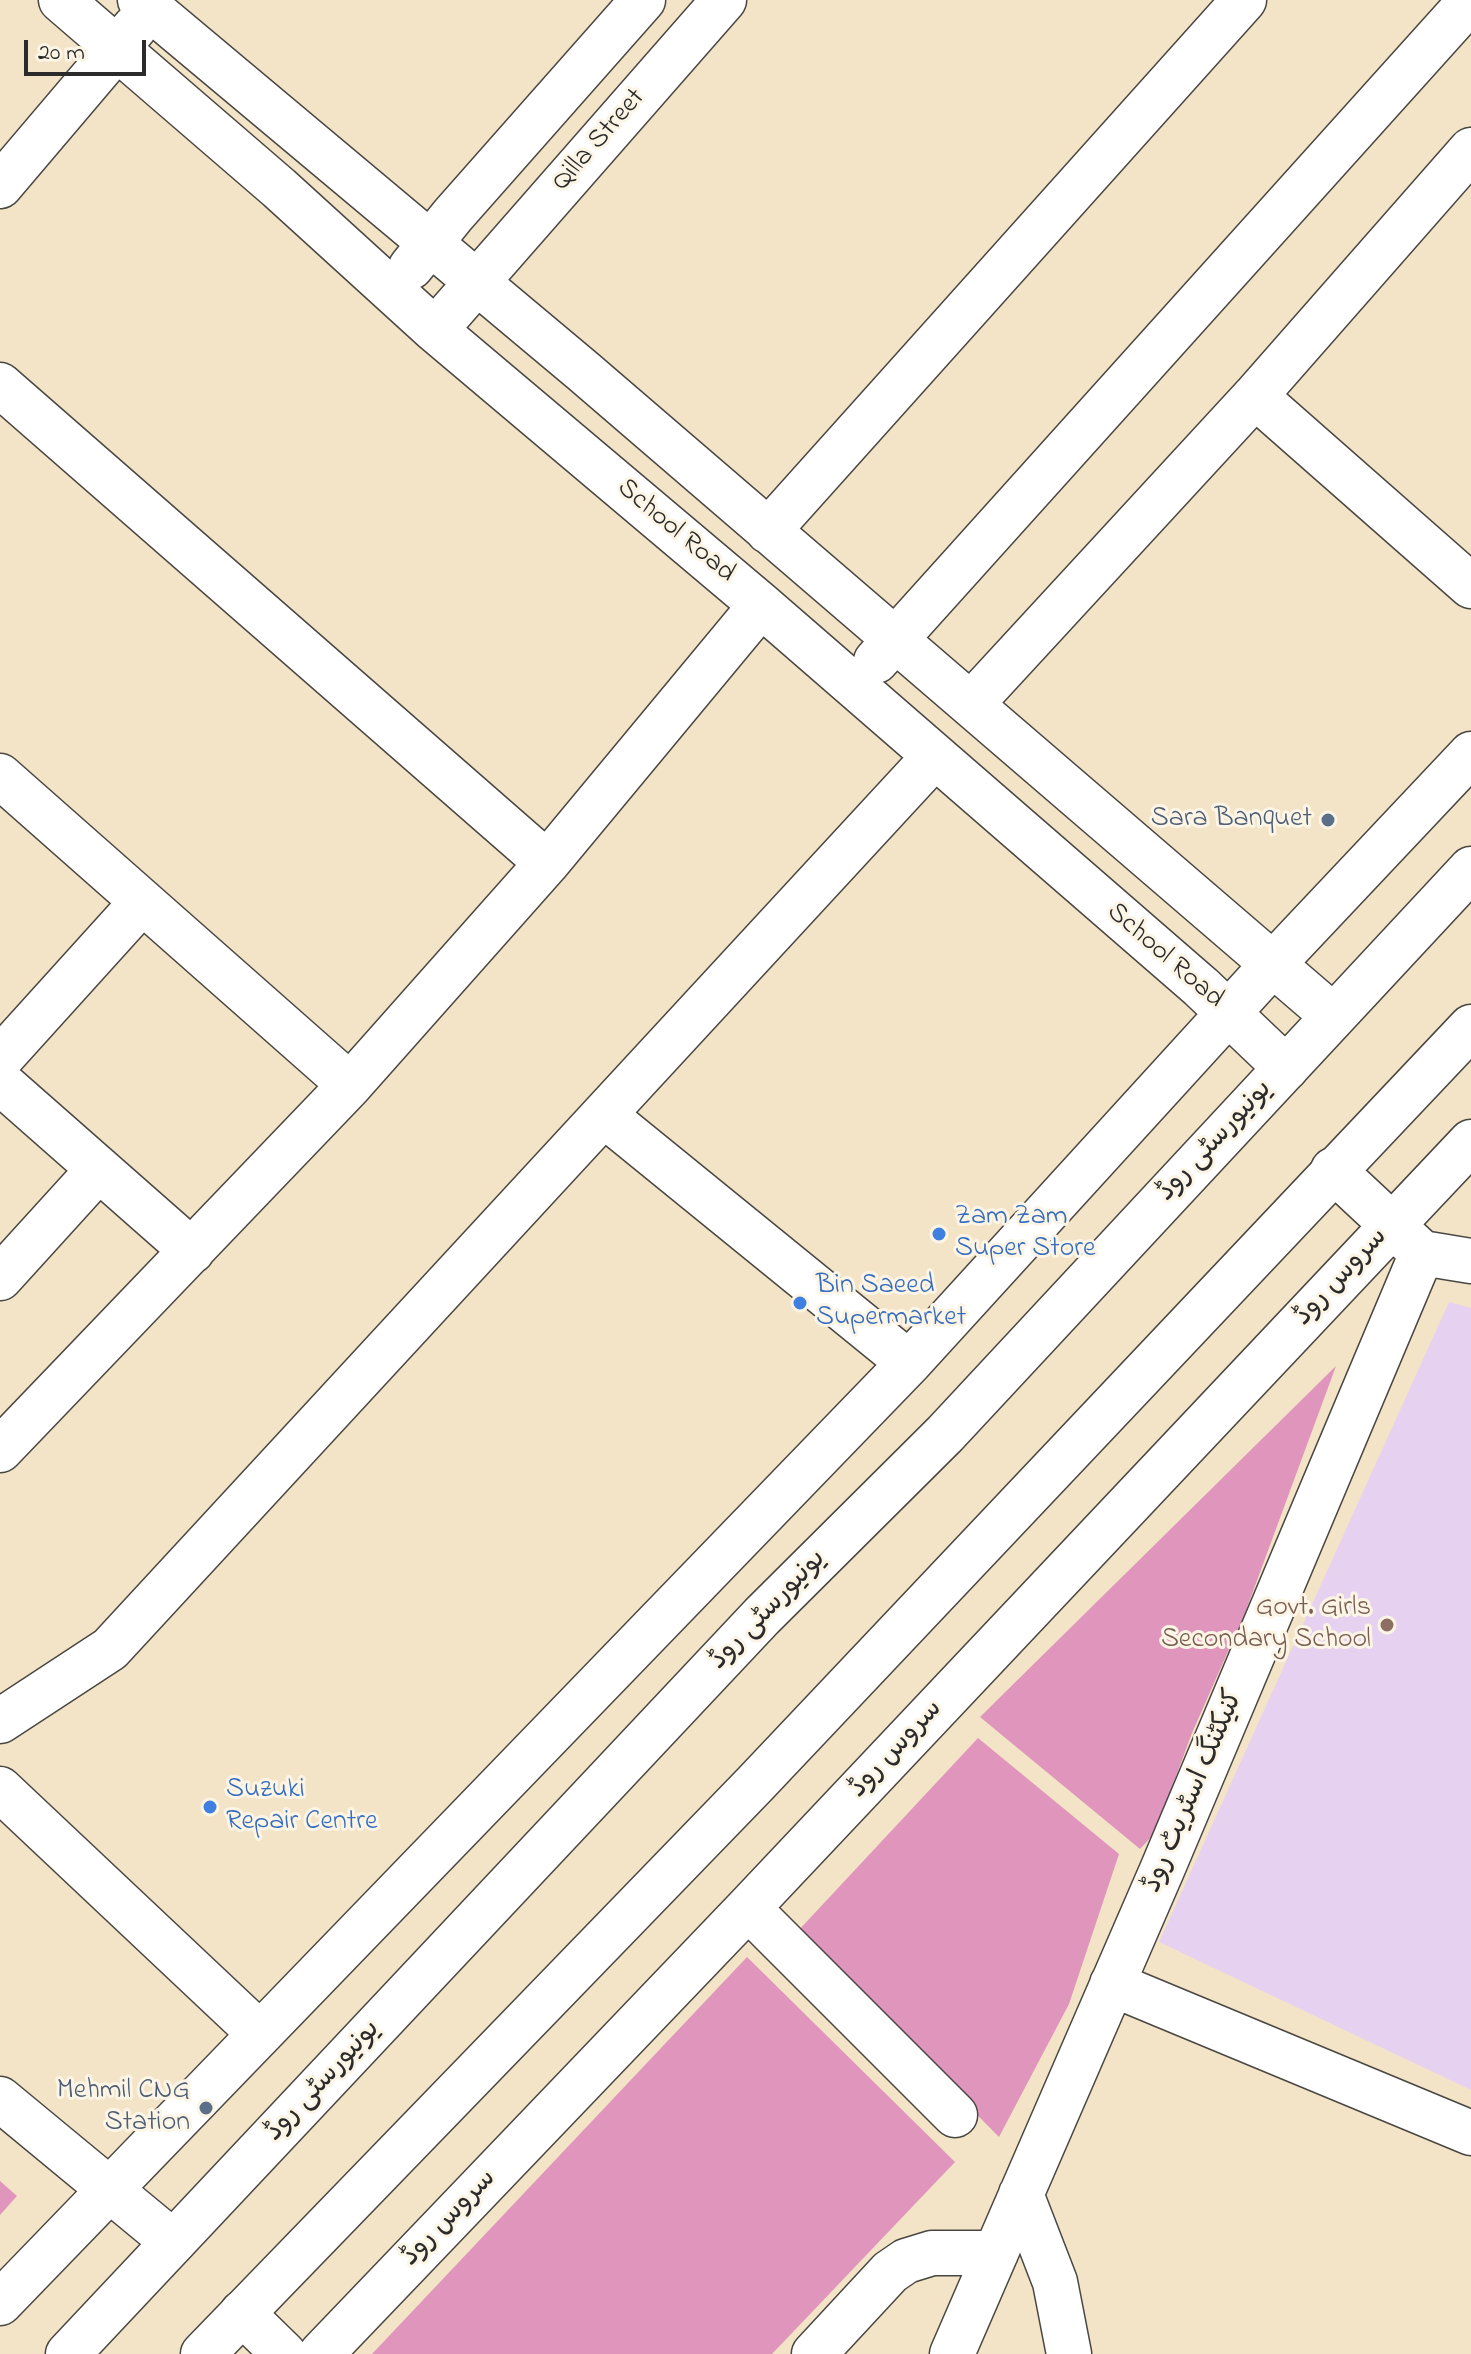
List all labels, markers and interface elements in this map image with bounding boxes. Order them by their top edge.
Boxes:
scale bar [28,24,150,74]
text: 20 m [38,36,85,71]
street label: Qilla Street [546,83,654,199]
street label: School Road [609,473,741,591]
place label: Sara Banquet [1151,803,1312,837]
marker: Sara Banquet [1319,811,1337,829]
street label: School Road [1098,897,1230,1017]
street label: یونیورسٹی روڈ [1151,1074,1281,1210]
place label: Zam Zam Super Store [955,1201,1096,1267]
street label: سروس روڈ [1288,1222,1396,1334]
marker: Zam Zam Super Store [930,1225,948,1243]
place label: Bin Saeed Supermarket [816,1270,966,1336]
marker: Bin Saeed Supermarket [791,1294,809,1312]
street label: یونیورسٹی روڈ [703,1544,835,1678]
place label: Govt. Girls Secondary School [1161,1592,1371,1658]
marker: Govt. Girls Secondary School [1378,1616,1396,1634]
street label: کنیکٹنگ اسٹریٹ روڈ [1137,1686,1253,1898]
street label: سروس روڈ [843,1694,951,1806]
place label: Suzuki Repair Centre [226,1774,377,1840]
marker: Suzuki Repair Centre [201,1798,219,1816]
street label: یونیورسٹی روڈ [259,2014,389,2150]
place label: Mehmil CNG Station [57,2075,190,2141]
marker: Mehmil CNG Station [197,2099,215,2117]
street label: سروس روڈ [395,2163,505,2275]

